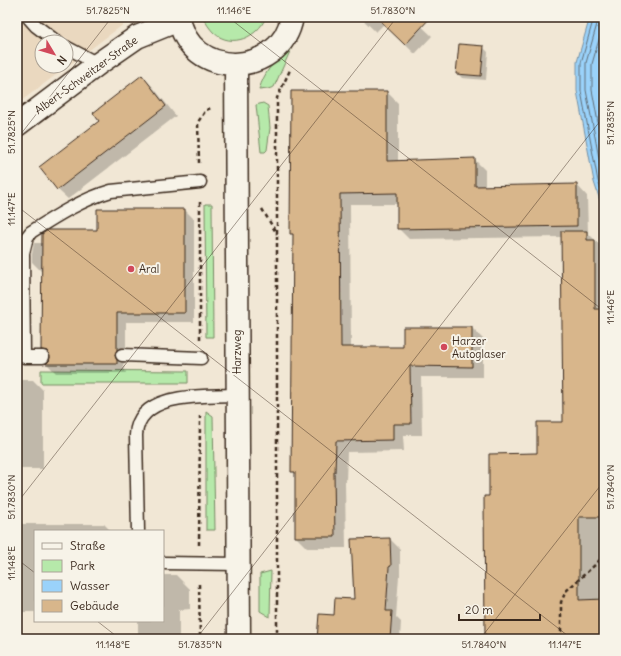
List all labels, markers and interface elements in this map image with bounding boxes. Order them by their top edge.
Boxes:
text: 51.7825°N [86,4,130,17]
text: 11.146°E [217,4,251,17]
text: 51.7830°N [371,4,415,17]
street label: Albert-Schweitzer-Straße [32,33,140,117]
north arrow [34,34,74,74]
text: N [54,53,70,67]
text: 51.7835°N [604,101,617,145]
text: 51.7825°N [5,110,18,154]
text: 11.147°E [5,192,18,226]
place label: Aral [139,262,159,276]
marker: Aral [126,264,136,274]
text: 11.146°E [604,290,617,324]
street label: Harzweg [230,330,244,374]
place label: Harzer Autoglaser [452,334,506,361]
marker: Harzer Autoglaser [439,342,449,352]
text: 51.7840°N [604,464,617,510]
text: 51.7830°N [5,475,18,519]
legend [34,530,164,622]
text: Straße [70,538,105,553]
text: 11.148°E [5,546,18,580]
text: Park [70,558,95,573]
text: Wasser [70,578,110,593]
scale bar [459,596,540,622]
text: Gebäude [70,598,119,613]
text: 20 m [465,602,493,617]
text: 11.148°E [96,638,130,651]
text: 51.7835°N [178,638,222,651]
text: 51.7840°N [461,638,507,651]
text: 11.147°E [548,638,582,651]

